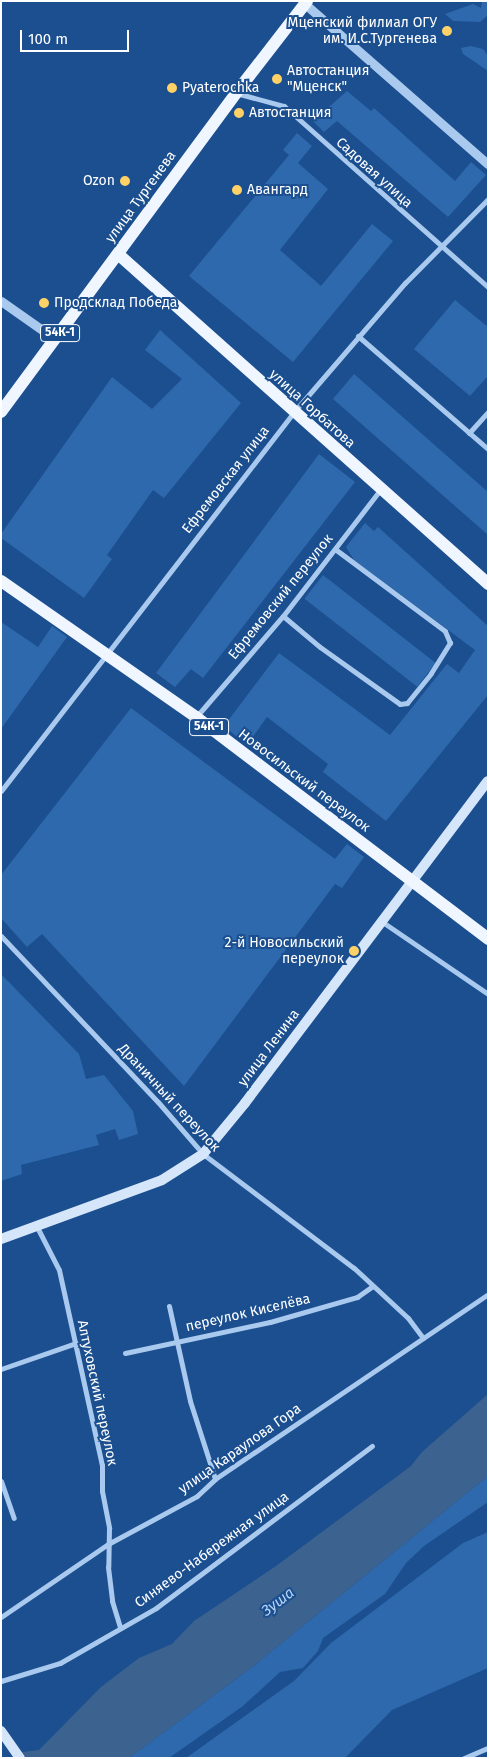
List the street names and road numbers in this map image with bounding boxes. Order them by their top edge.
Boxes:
street label: Садовая улица [332,134,416,212]
street label: улица Тургенева [102,148,180,246]
road number: 54К-1 [40,323,80,342]
street label: улица Горбатова [266,366,358,452]
street label: Ефремовская улица [179,423,273,537]
street label: Ефремовский переулок [225,531,337,663]
road number: 54К-1 [189,718,229,736]
street label: Новосильский переулок [235,726,373,836]
street label: улица Ленина [235,1006,303,1090]
street label: Драничный переулок [115,1041,223,1155]
street label: переулок Киселёва [184,1290,312,1336]
street label: Алтуховский переулок [73,1319,121,1467]
street label: улица Караулова Гора [175,1400,305,1498]
street label: Синяево-Набережная улица [132,1488,292,1612]

